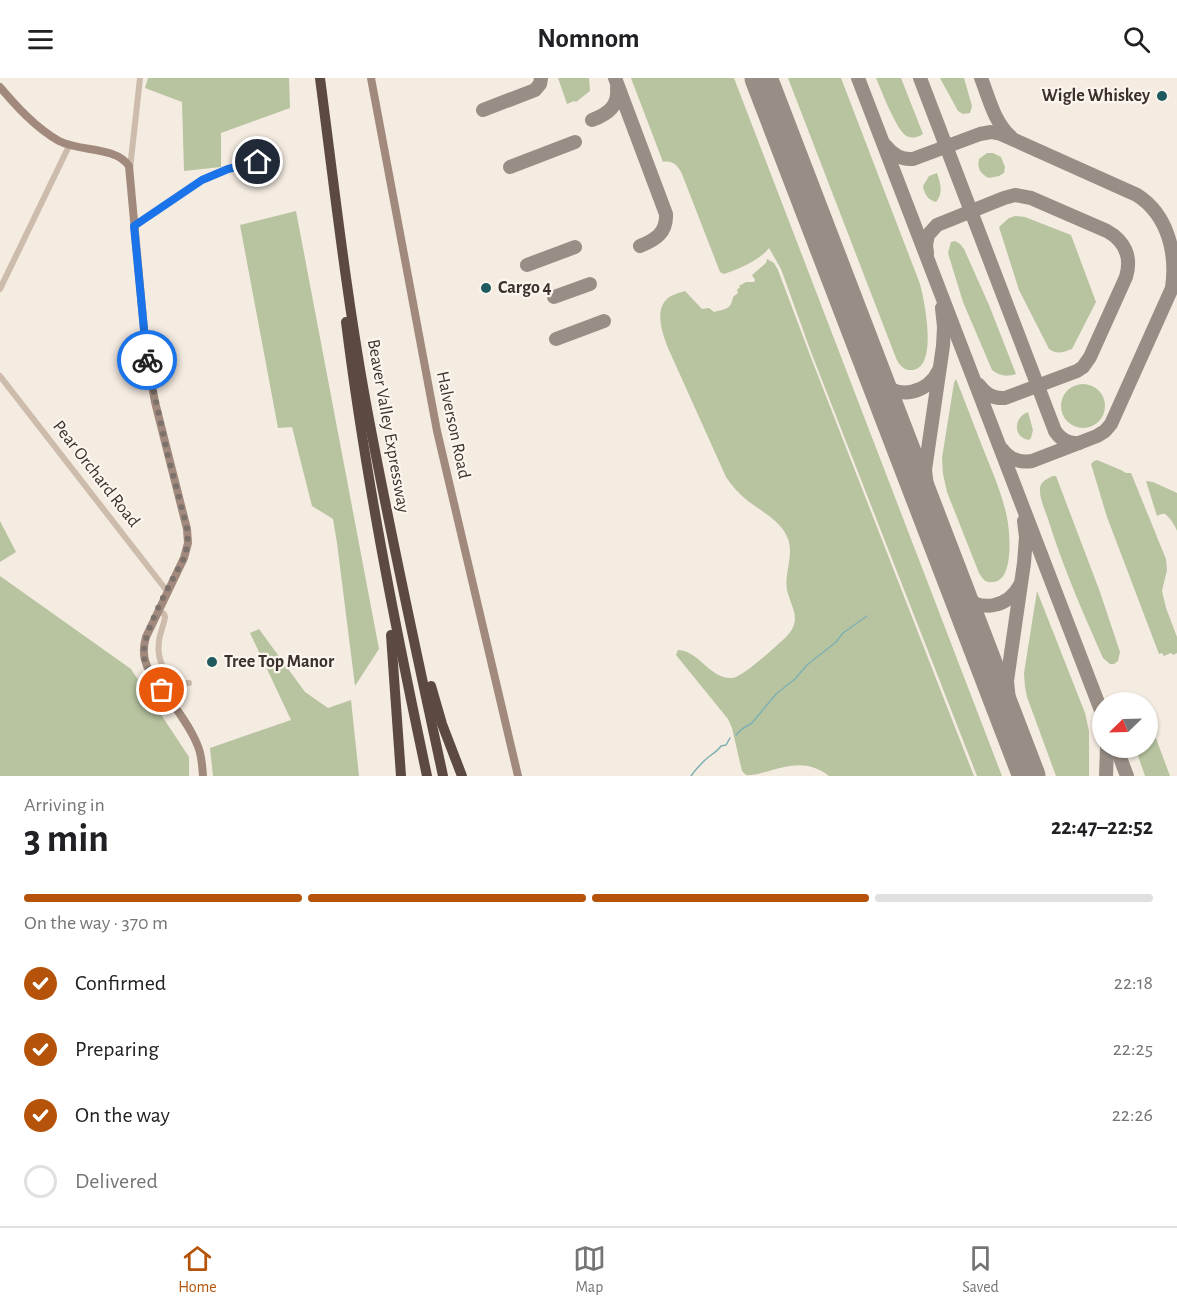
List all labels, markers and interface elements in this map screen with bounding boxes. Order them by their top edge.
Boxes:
icon: menu [24,23,57,56]
icon: search [1120,23,1153,56]
text: Nomnom [537,25,640,52]
place label: Wigle Whiskey [1041,87,1151,105]
marker: Wigle Whiskey [1155,89,1169,103]
pin [232,136,283,187]
icon: home [241,145,274,178]
place label: Cargo 4 [498,279,552,297]
marker: Cargo 4 [479,281,493,295]
courier [117,330,177,390]
street label: Beaver Valley Expressway [364,338,412,515]
icon: bike [131,344,164,377]
street label: Halverson Road [433,370,473,480]
street label: Pear Orchard Road [49,417,143,531]
place label: Tree Top Manor [224,653,335,671]
marker: Tree Top Manor [205,655,219,669]
pin [136,664,187,715]
icon: bag [145,673,178,706]
north arrow [1092,692,1158,758]
map controls [1092,692,1158,758]
text: Arriving in [24,795,105,815]
text: 22:47–22:52 [1051,816,1153,838]
text: 3 min [24,820,109,859]
text: On the way · 370 m [24,913,168,933]
icon: check [24,967,57,1000]
text: Confirmed [75,972,166,994]
text: 22:18 [1114,973,1153,993]
icon: check [24,1033,57,1066]
text: Preparing [75,1038,159,1060]
text: 22:25 [1113,1039,1153,1059]
icon: check [24,1099,57,1132]
text: On the way [75,1104,170,1126]
text: 22:26 [1112,1105,1153,1125]
text: Delivered [75,1170,158,1192]
tab: Home [178,1242,217,1297]
tab: Map [573,1242,606,1297]
tab: Saved [962,1242,999,1297]

